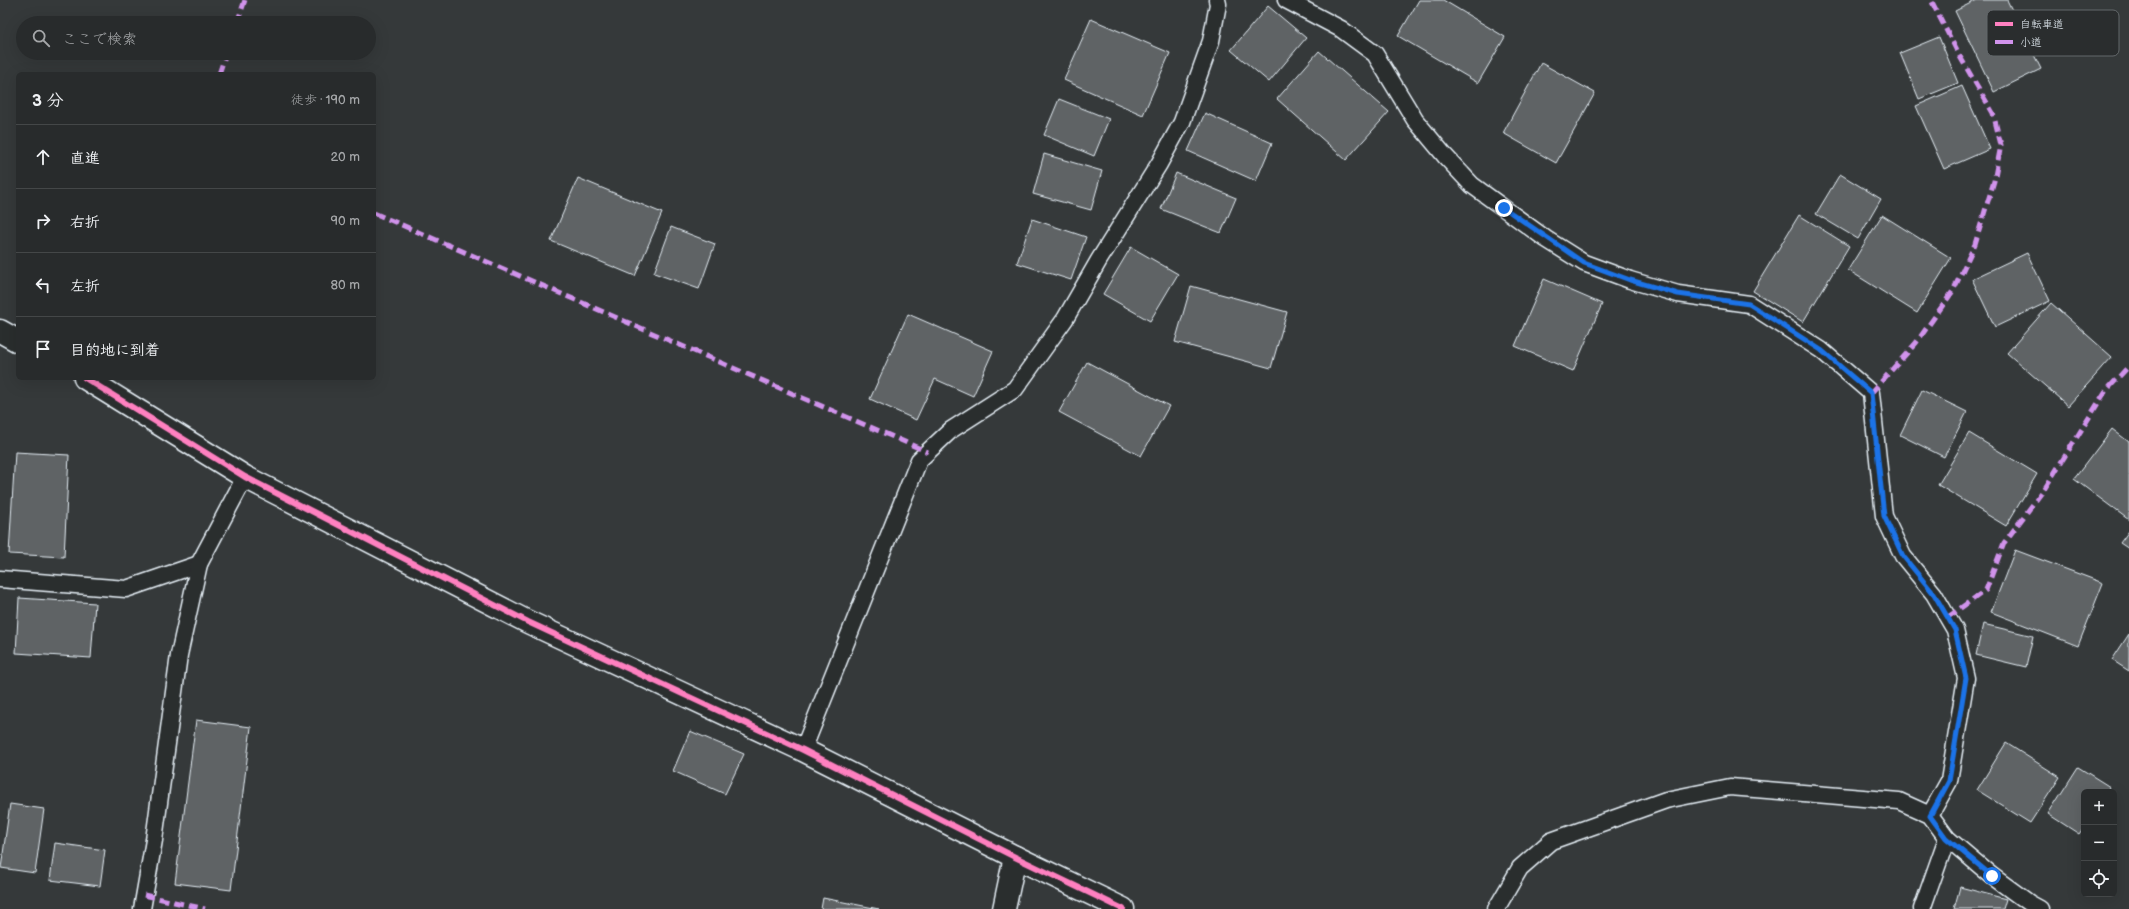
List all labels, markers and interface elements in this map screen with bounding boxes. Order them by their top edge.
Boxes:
legend [1987,10,2119,56]
search box [16,16,376,60]
text: 自転車道 [2020,18,2064,31]
icon: search [30,27,52,49]
text: ここで検索 [62,30,137,49]
text: 小道 [2020,36,2042,49]
text: 3 分 [32,91,64,111]
text: 徒歩 · 190 m [291,92,360,108]
icon: ahead [32,146,54,168]
text: 直進 [70,149,100,168]
text: 20 m [330,149,360,165]
route end [1495,199,1513,217]
icon: right [32,210,54,232]
text: 右折 [70,213,100,232]
text: 90 m [331,213,360,229]
icon: left [32,274,54,296]
text: 左折 [70,277,100,296]
text: 80 m [331,277,360,293]
icon: arrive [32,338,54,360]
text: 目的地に到着 [70,341,160,360]
map controls [2081,789,2117,897]
button: + [2081,789,2117,825]
button: − [2081,825,2117,861]
button: locate [2081,861,2117,897]
route start [1983,867,2001,885]

